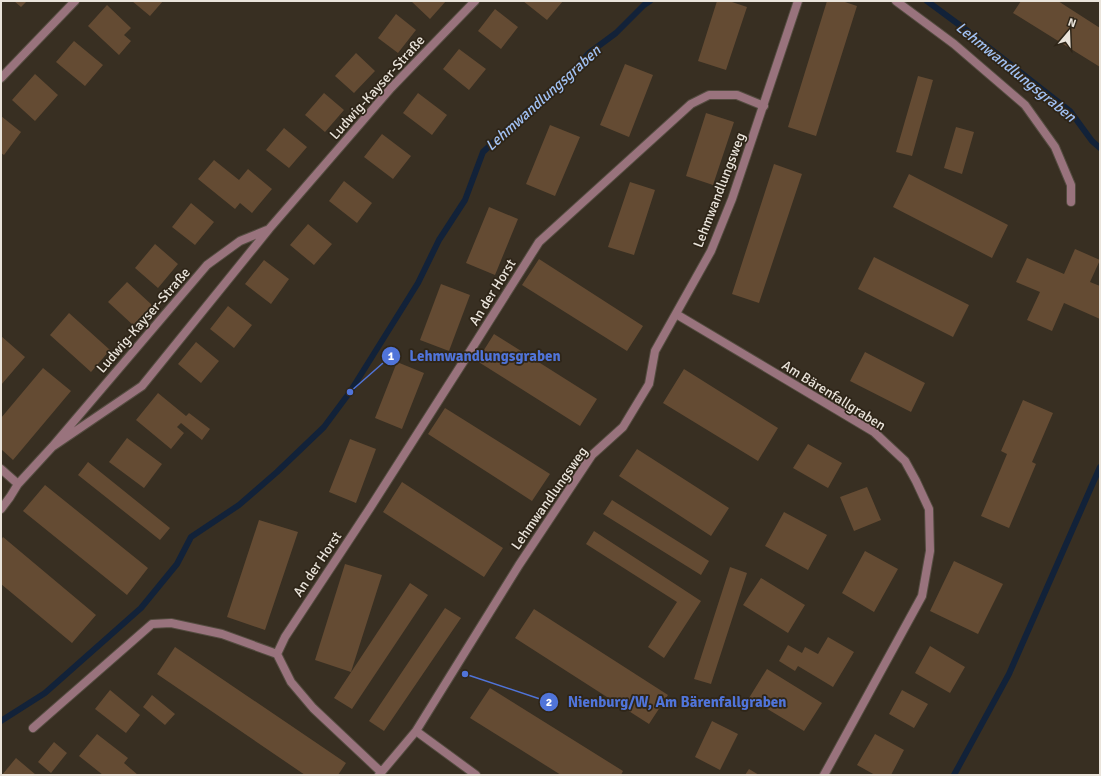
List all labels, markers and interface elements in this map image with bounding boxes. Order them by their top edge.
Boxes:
north arrow [1049,12,1089,52]
text: N [1066,16,1078,30]
water label: Lehmwandlungsgraben [952,18,1080,126]
street label: Ludwig-Kayser-Straße [326,32,429,143]
water label: Lehmwandlungsgraben [482,41,605,155]
street label: Lehmwandlungsweg [690,130,749,250]
street label: An der Horst [465,256,520,329]
street label: Ludwig-Kayser-Straße [93,264,194,376]
callout: Lehmwandlungsgraben [381,342,569,369]
text: Lehmwandlungsgraben [409,347,561,365]
text: 1 [388,349,395,364]
street label: Am Bärenfallgraben [779,357,889,434]
street label: Lehmwandlungsweg [508,444,591,553]
street label: An der Horst [289,528,345,600]
callout: Nienburg/W, Am Bärenfallgraben [539,689,794,716]
text: Nienburg/W, Am Bärenfallgraben [568,693,786,711]
text: 2 [546,695,552,710]

